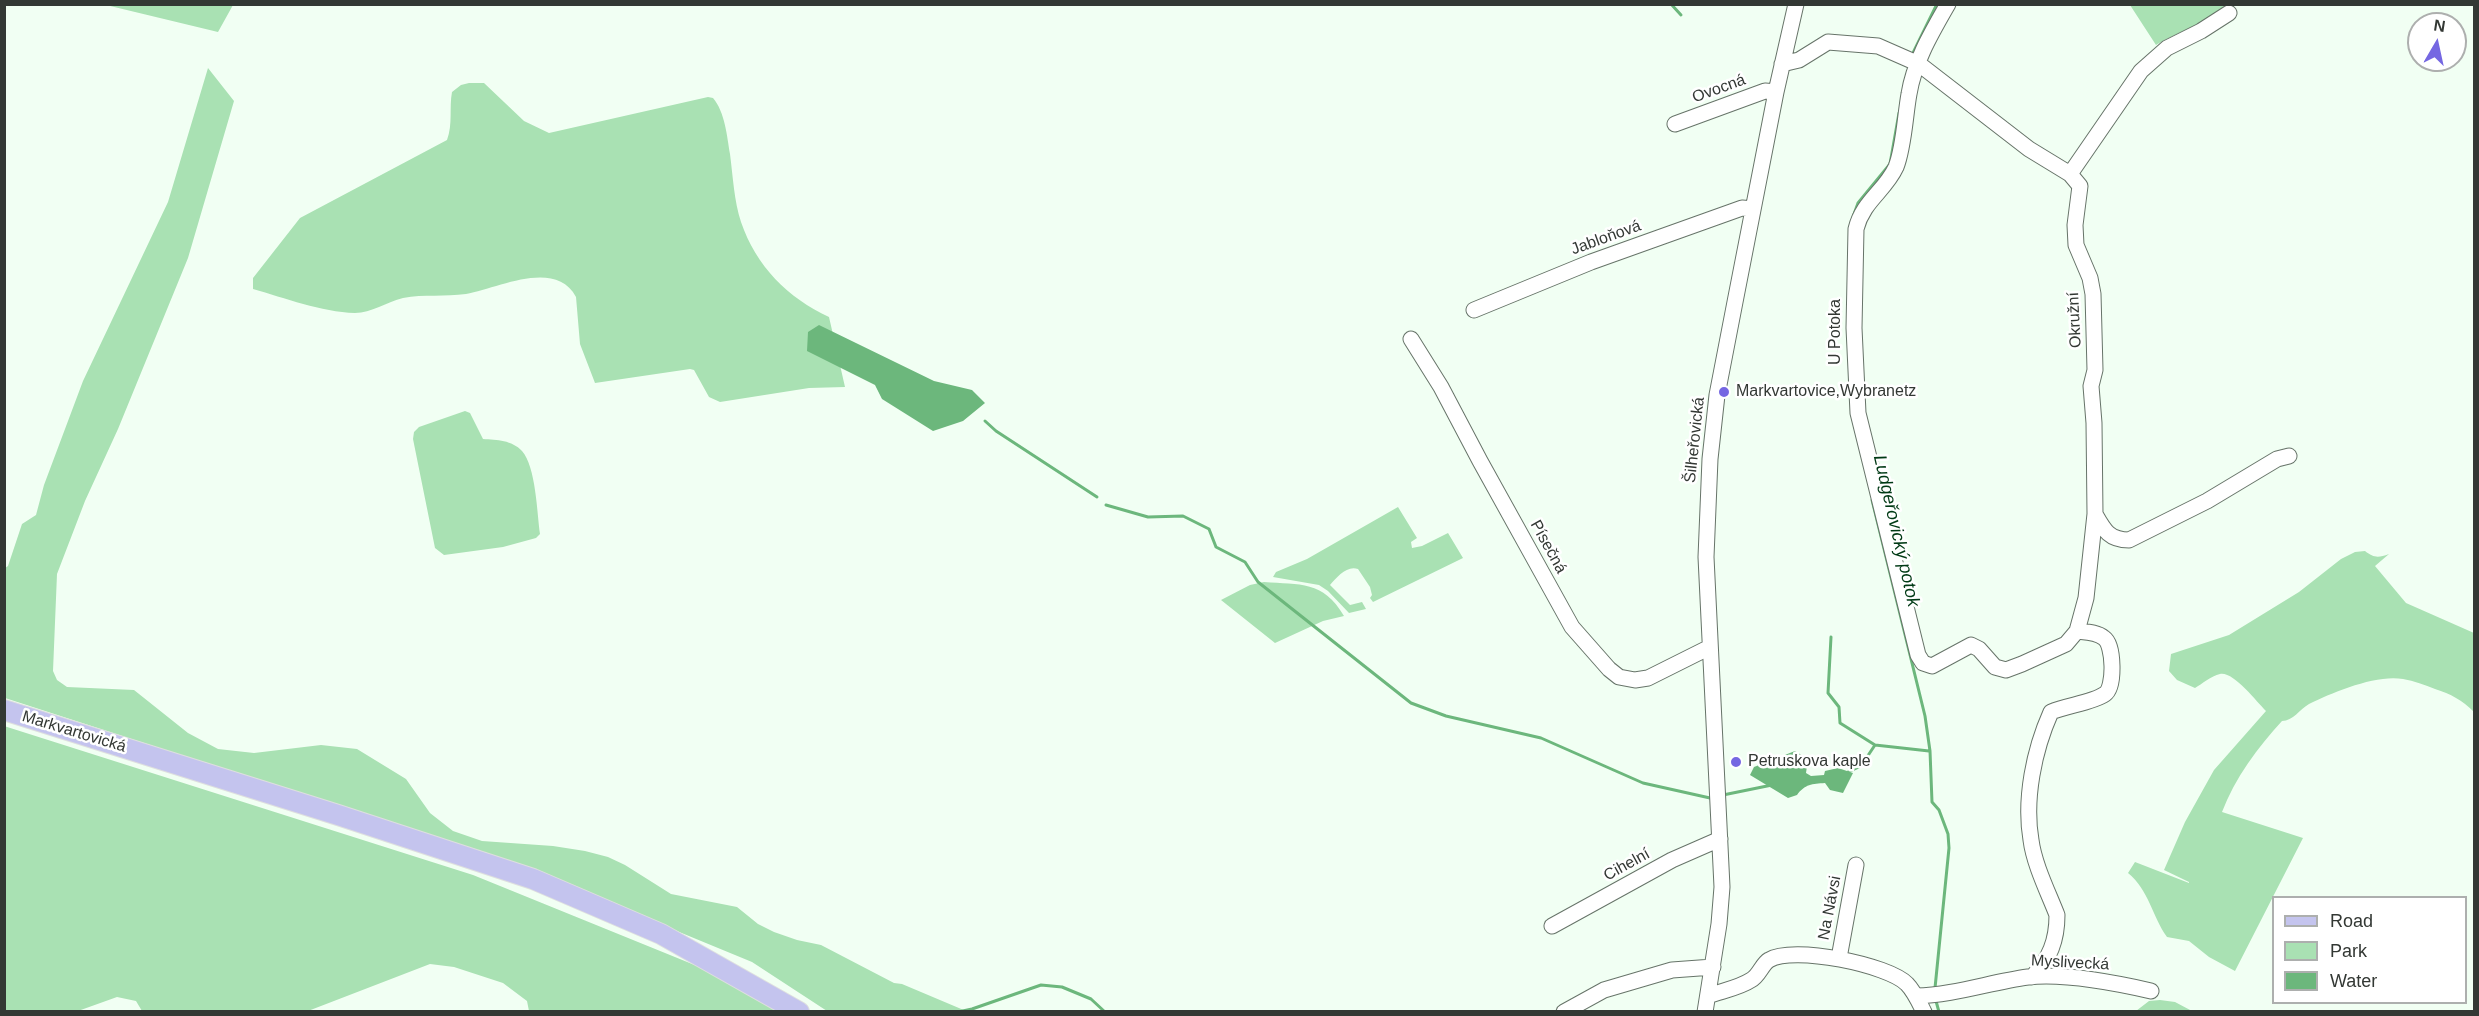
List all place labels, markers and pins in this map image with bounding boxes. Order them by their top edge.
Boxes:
place label: Markvartovice,Wybranetz [1736,382,1916,402]
marker: Markvartovice,Wybranetz [1717,385,1731,399]
place label: Petruskova kaple [1748,752,1871,772]
marker: Petruskova kaple [1729,755,1743,769]

